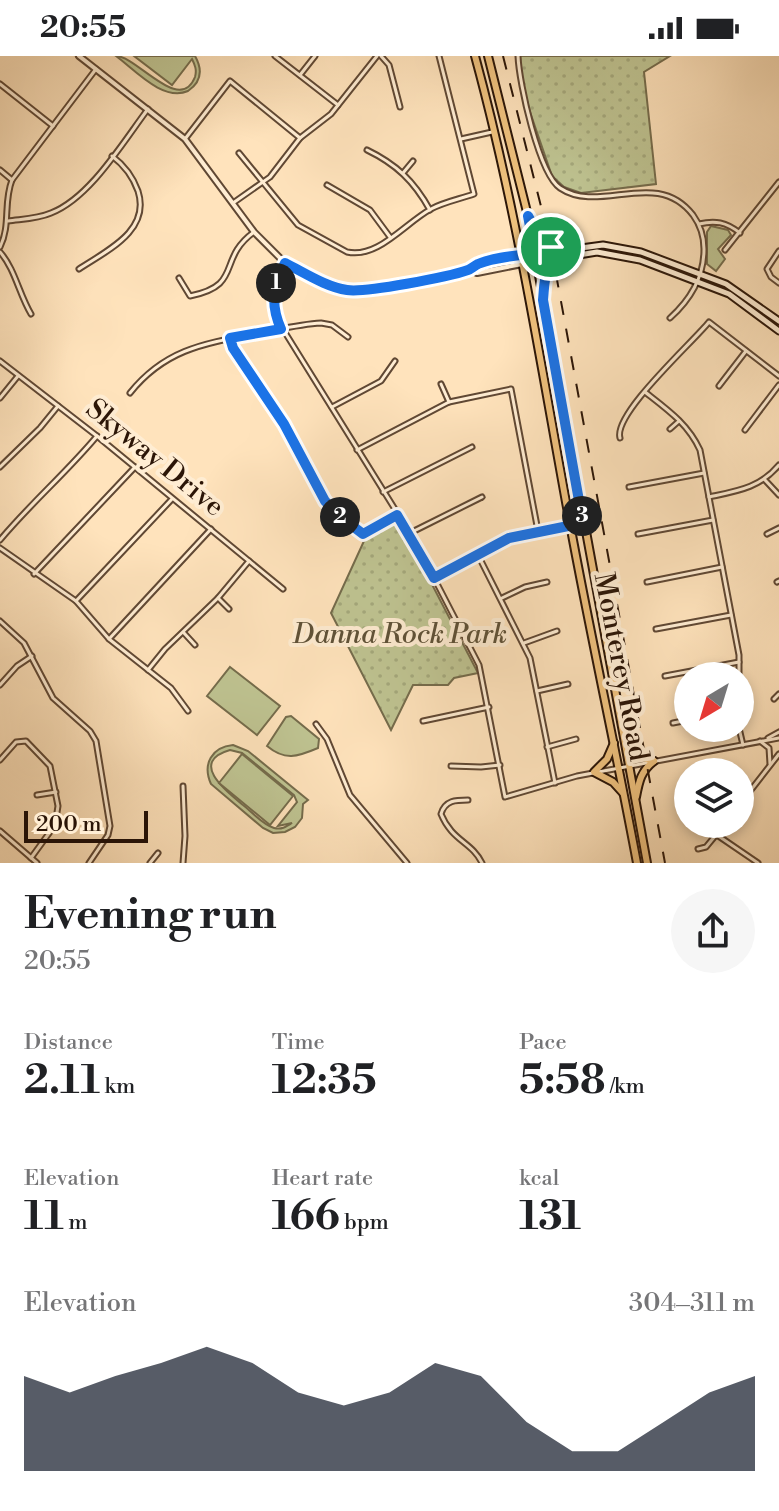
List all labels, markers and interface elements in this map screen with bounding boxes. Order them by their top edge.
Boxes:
text: 20:55 [40,9,126,47]
pin [517,213,585,281]
icon: arrive [529,225,573,269]
pin: 1 [256,263,296,303]
text: 1 [271,269,281,296]
street label: Skyway Drive [79,392,231,524]
pin: 3 [562,496,602,536]
pin: 2 [320,497,360,537]
text: 3 [575,502,589,529]
text: 2 [333,503,347,530]
street label: Monterey Road [586,570,656,764]
park label: Danna Rock Park [292,617,507,652]
north arrow [674,662,754,742]
map controls [674,662,754,838]
button: layers [674,758,754,838]
scale bar [24,807,148,843]
text: 200 m [36,811,102,838]
text: Evening run [24,887,277,942]
button: share [671,889,755,973]
text: 20:55 [24,945,91,977]
text: Distance [24,1029,113,1056]
text: Time [272,1029,325,1056]
text: Pace [519,1029,567,1056]
text: 2.11 [24,1056,100,1106]
text: 12:35 [272,1056,377,1106]
text: 5:58 [519,1056,605,1106]
text: km [100,1073,135,1100]
text: /km [605,1073,645,1100]
text: Elevation [24,1165,119,1192]
text: Heart rate [272,1165,373,1192]
text: kcal [519,1165,559,1192]
text: 11 [24,1192,64,1242]
text: 166 [272,1192,340,1242]
text: 131 [519,1192,581,1242]
text: m [64,1209,88,1236]
text: bpm [340,1209,389,1236]
text: Elevation [24,1287,137,1319]
text: 304–311 m [629,1287,755,1319]

